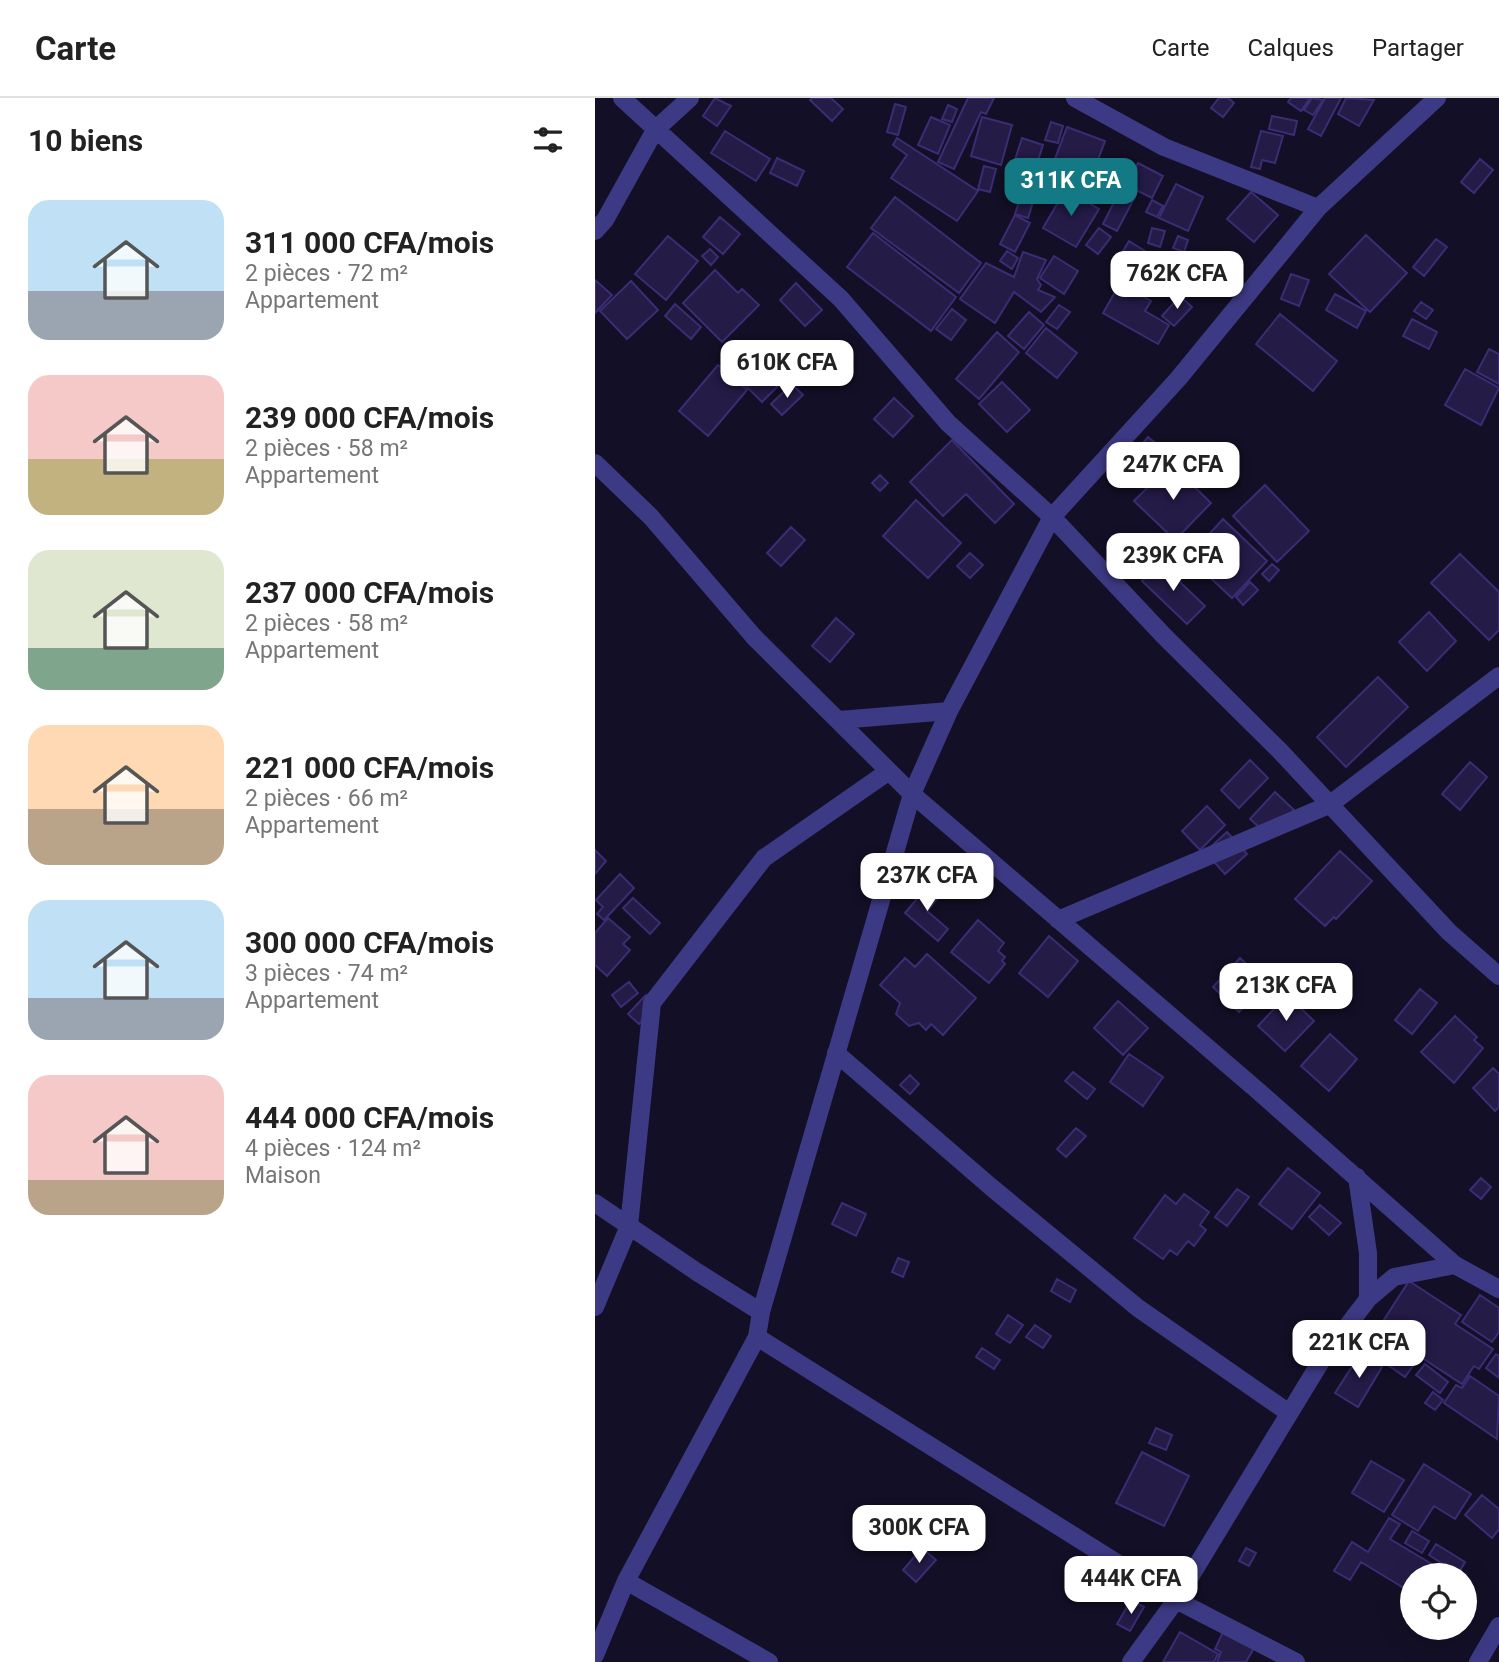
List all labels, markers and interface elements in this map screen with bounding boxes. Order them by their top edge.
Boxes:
text: Carte [35,29,116,68]
text: Carte [1151,34,1209,62]
text: Calques [1247,34,1334,62]
text: Partager [1372,34,1464,62]
icon: filters [529,121,567,159]
text: 10 biens [28,123,143,158]
pin: 311K CFA [999,158,1143,218]
text: 311K CFA [1021,167,1121,194]
text: 311 000 CFA/mois [245,225,494,260]
icon: home [84,228,168,312]
pin: 762K CFA [1105,252,1249,311]
text: 2 pièces · 72 m² [245,260,408,287]
text: 762K CFA [1127,260,1227,287]
text: Appartement [245,287,379,314]
pin: 610K CFA [715,341,859,400]
text: 610K CFA [737,349,837,376]
text: 239 000 CFA/mois [245,400,494,435]
icon: home [84,403,168,487]
text: 2 pièces · 58 m² [245,435,408,462]
pin: 247K CFA [1101,442,1245,502]
text: 247K CFA [1123,451,1223,478]
text: Appartement [245,462,379,489]
pin: 239K CFA [1101,533,1245,593]
text: 239K CFA [1123,542,1223,569]
text: 237 000 CFA/mois [245,575,494,610]
icon: home [84,578,168,662]
text: 2 pièces · 58 m² [245,610,408,637]
text: Appartement [245,637,379,664]
text: 221 000 CFA/mois [245,750,494,785]
icon: home [84,753,168,837]
text: 2 pièces · 66 m² [245,785,408,812]
text: Appartement [245,812,379,839]
pin: 237K CFA [855,854,999,913]
text: 237K CFA [877,862,977,889]
text: 300 000 CFA/mois [245,925,494,960]
icon: home [84,928,168,1012]
text: 3 pièces · 74 m² [245,960,408,987]
pin: 213K CFA [1214,964,1358,1023]
text: 213K CFA [1236,972,1336,999]
text: Appartement [245,987,379,1014]
text: 444 000 CFA/mois [245,1100,494,1135]
icon: home [84,1103,168,1187]
text: 4 pièces · 124 m² [245,1135,421,1162]
text: Maison [245,1162,321,1189]
pin: 221K CFA [1287,1320,1431,1380]
text: 221K CFA [1309,1329,1409,1356]
pin: 300K CFA [847,1506,991,1565]
text: 300K CFA [869,1514,969,1541]
pin: 444K CFA [1059,1556,1203,1616]
map controls [1400,1563,1477,1640]
button: locate [1400,1563,1477,1640]
text: 444K CFA [1081,1565,1181,1592]

